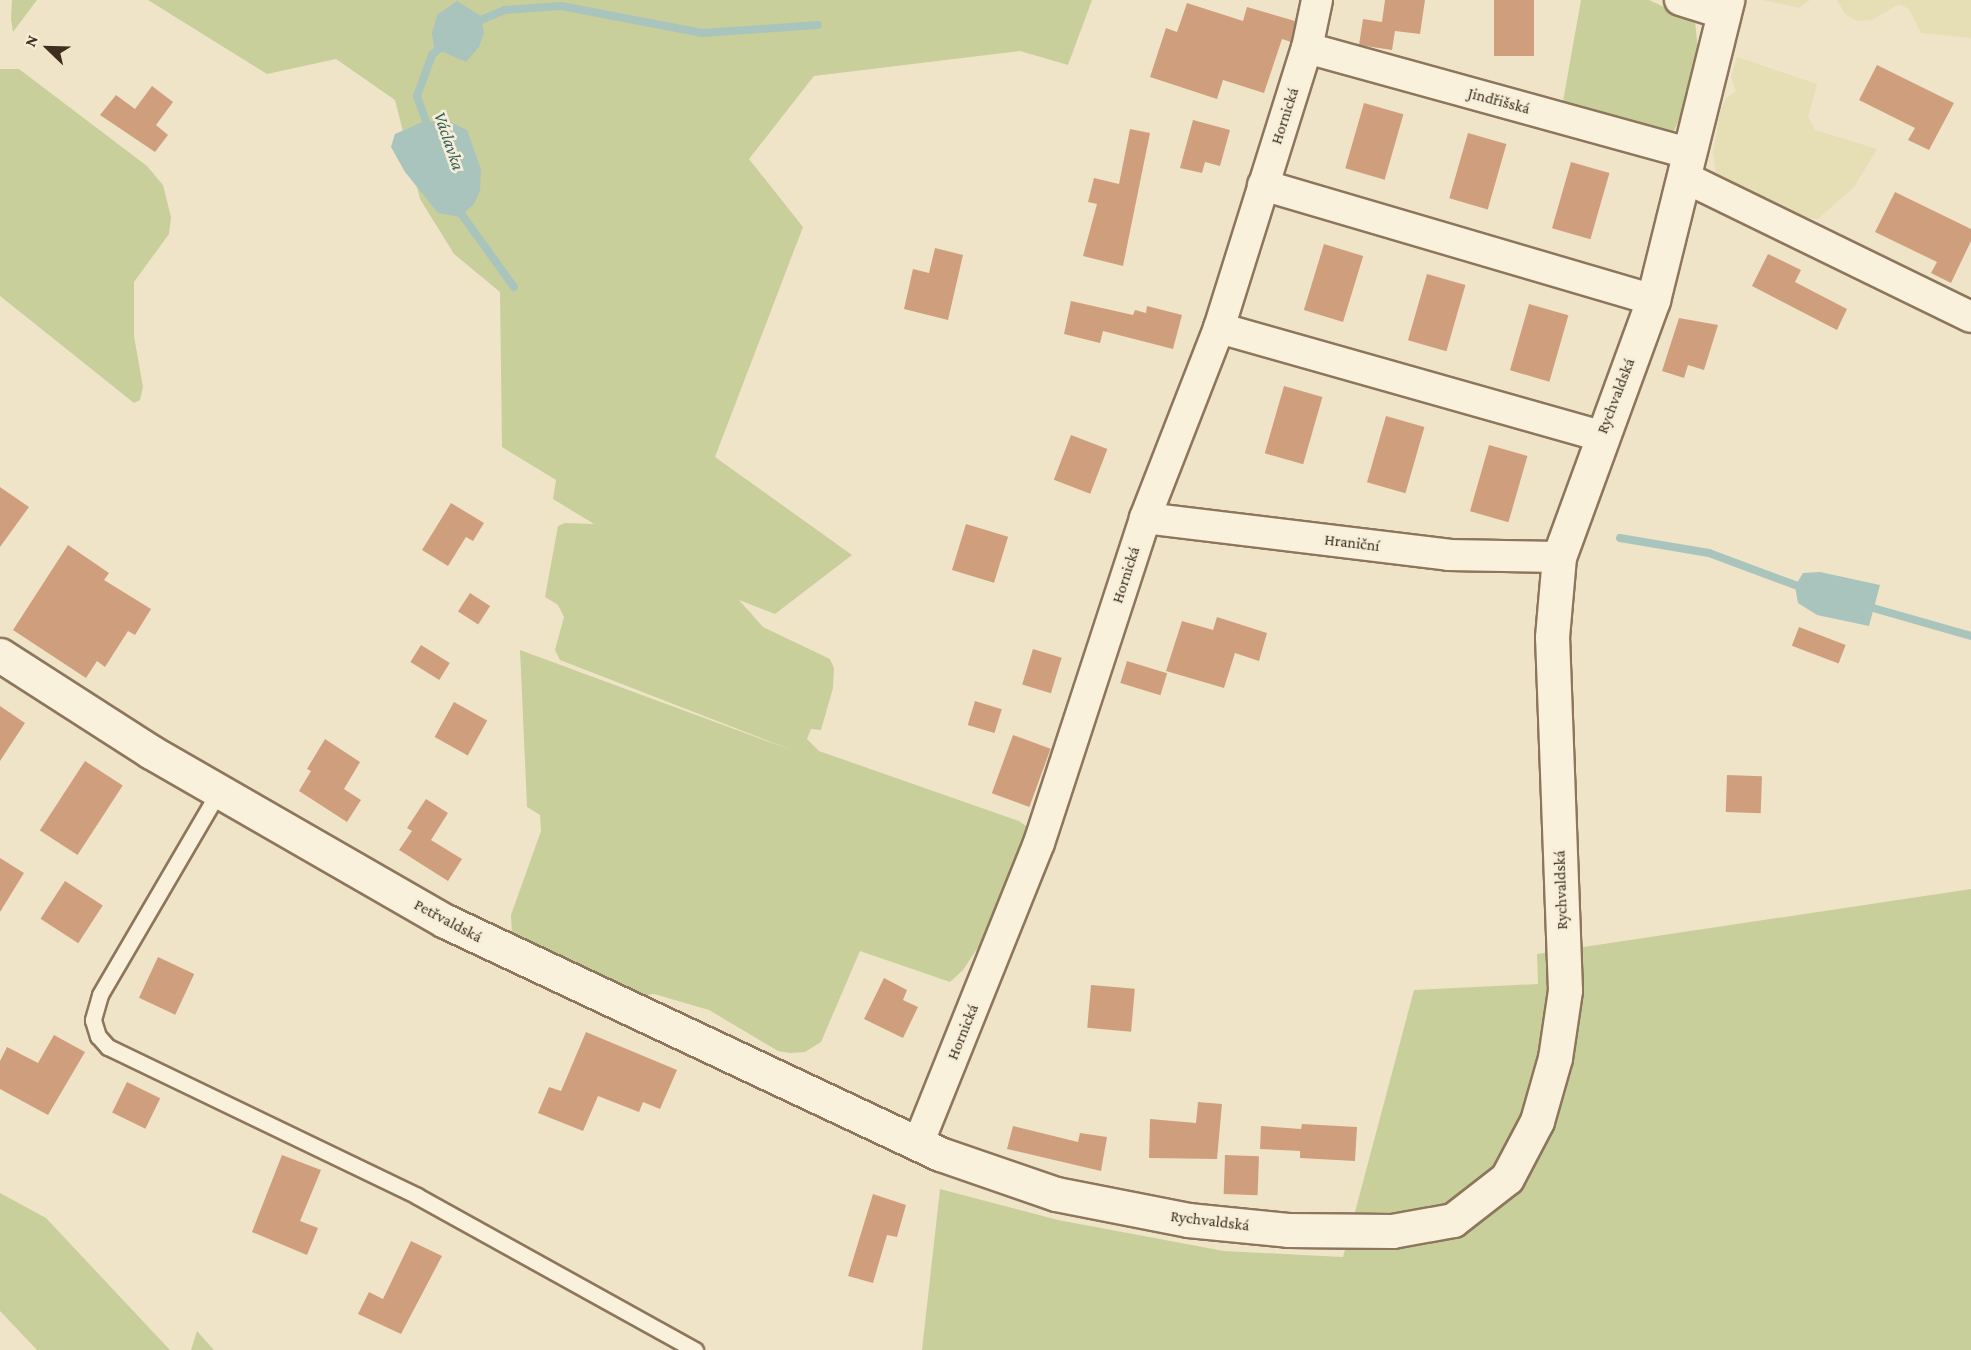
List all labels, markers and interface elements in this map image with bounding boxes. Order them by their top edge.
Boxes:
north arrow [18,18,78,78]
text: N [21,32,41,49]
street label: Jindřišská [1466,84,1532,118]
street label: Hornická [1267,85,1303,147]
water label: Václavka [429,109,469,173]
street label: Rychvaldská [1593,355,1639,437]
street label: Hraniční [1323,530,1381,556]
street label: Hornická [1108,544,1144,606]
street label: Rychvaldská [1550,850,1572,930]
street label: Petřvaldská [411,895,485,947]
street label: Hornická [943,1001,983,1063]
street label: Rychvaldská [1169,1207,1251,1235]

